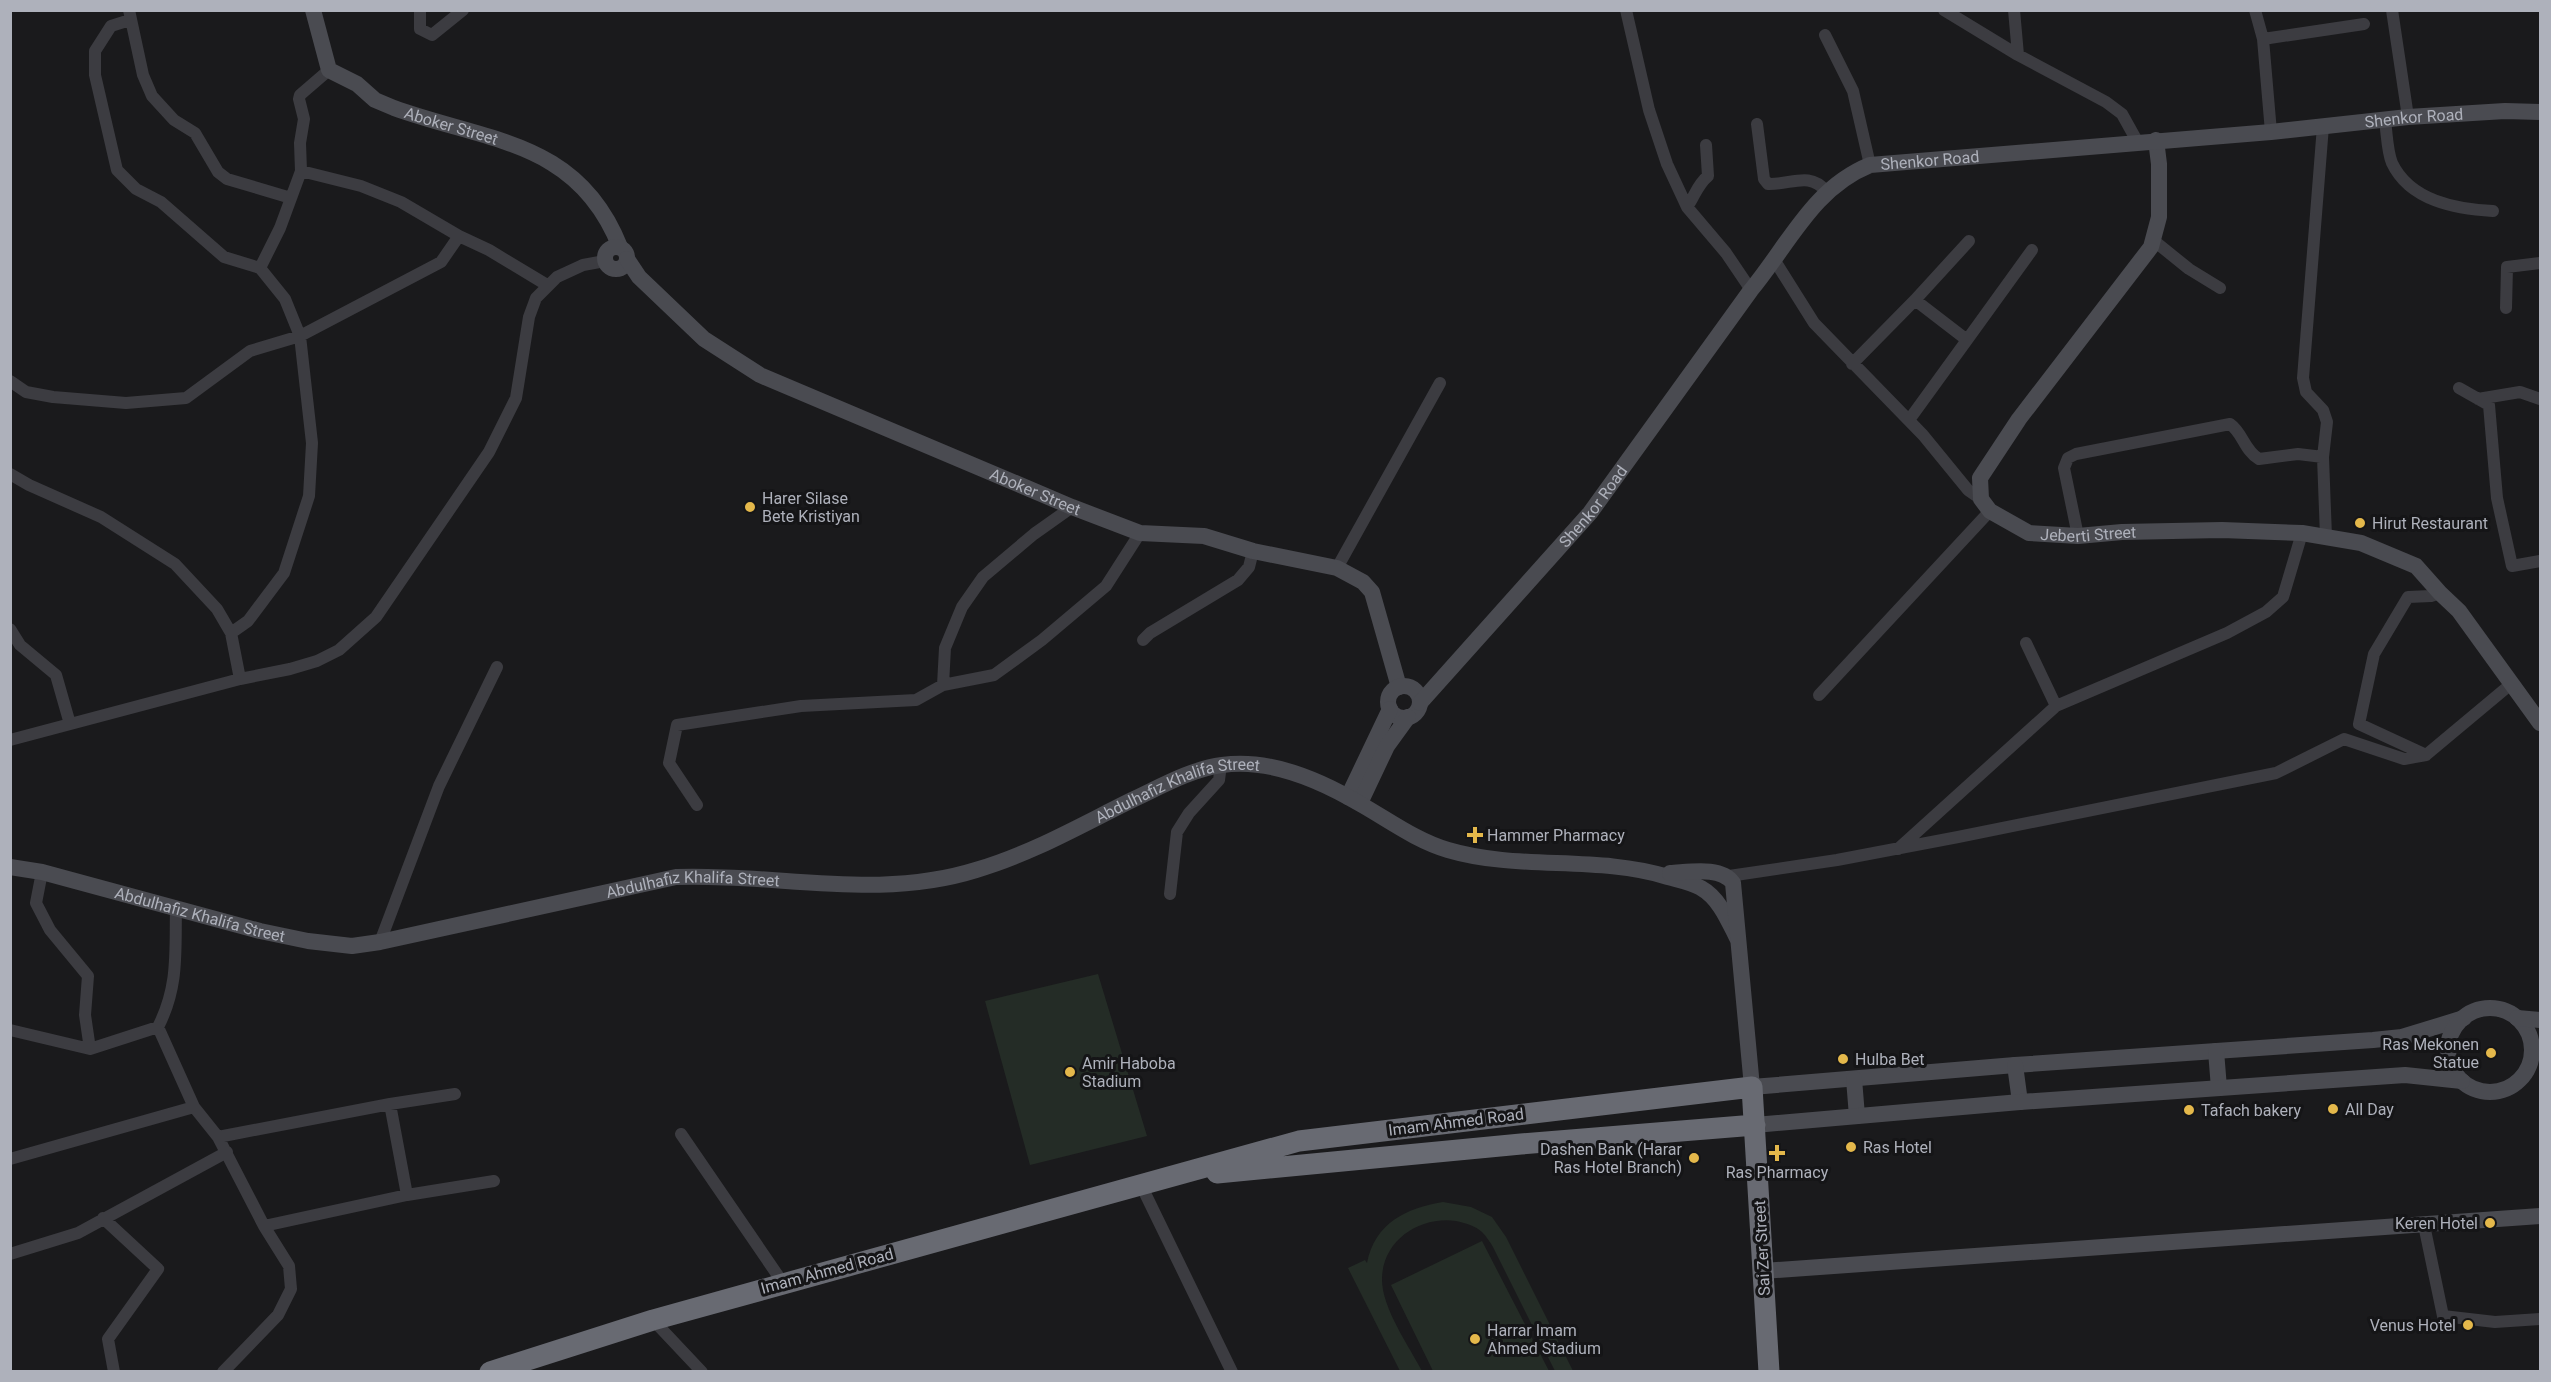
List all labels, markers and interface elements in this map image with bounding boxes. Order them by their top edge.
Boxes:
street label: Aboker Street [402,103,500,148]
street label: Shenkor Road [2364,104,2464,131]
street label: Shenkor Road [1880,147,1980,174]
street label: Shenkor Road [1555,462,1631,551]
street label: Aboker Street [987,464,1083,519]
place label: Harer Silase Bete Kristiyan [762,489,860,526]
marker: Harer Silase Bete Kristiyan [743,500,757,514]
place label: Hirut Restaurant [2372,514,2488,533]
marker: Hirut Restaurant [2353,516,2367,530]
street label: Jeberti Street [2040,522,2136,546]
street label: Abdulhafiz Khalifa Street [1092,754,1261,827]
place label: Hammer Pharmacy [1487,826,1625,845]
marker: Hammer Pharmacy [1468,828,1482,842]
street label: Abdulhafiz Khalifa Street [604,867,780,902]
street label: Abdulhafiz Khalifa Street [113,883,287,945]
place label: Ras Mekonen Statue [2382,1035,2479,1072]
marker: Ras Mekonen Statue [2484,1046,2498,1060]
place label: Hulba Bet [1855,1050,1924,1069]
marker: Hulba Bet [1836,1052,1850,1066]
place label: Amir Haboba Stadium [1082,1054,1176,1091]
marker: Amir Haboba Stadium [1063,1065,1077,1079]
place label: All Day [2345,1100,2394,1119]
place label: Tafach bakery [2201,1101,2301,1120]
marker: All Day [2326,1102,2340,1116]
marker: Tafach bakery [2182,1103,2196,1117]
street label: Imam Ahmed Road [1387,1104,1525,1140]
place label: Ras Hotel [1863,1138,1932,1157]
place label: Dashen Bank (Harar Ras Hotel Branch) [1540,1140,1683,1177]
marker: Ras Hotel [1844,1140,1858,1154]
marker: Ras Pharmacy [1770,1146,1784,1160]
marker: Dashen Bank (Harar Ras Hotel Branch) [1687,1151,1701,1165]
place label: Ras Pharmacy [1726,1163,1829,1182]
street label: Sai Zer Street [1750,1200,1774,1296]
place label: Keren Hotel [2395,1214,2478,1233]
marker: Keren Hotel [2483,1216,2497,1230]
street label: Imam Ahmed Road [759,1244,895,1298]
place label: Venus Hotel [2370,1316,2456,1335]
marker: Venus Hotel [2461,1318,2475,1332]
place label: Harrar Imam Ahmed Stadium [1487,1321,1601,1358]
marker: Harrar Imam Ahmed Stadium [1468,1332,1482,1346]

